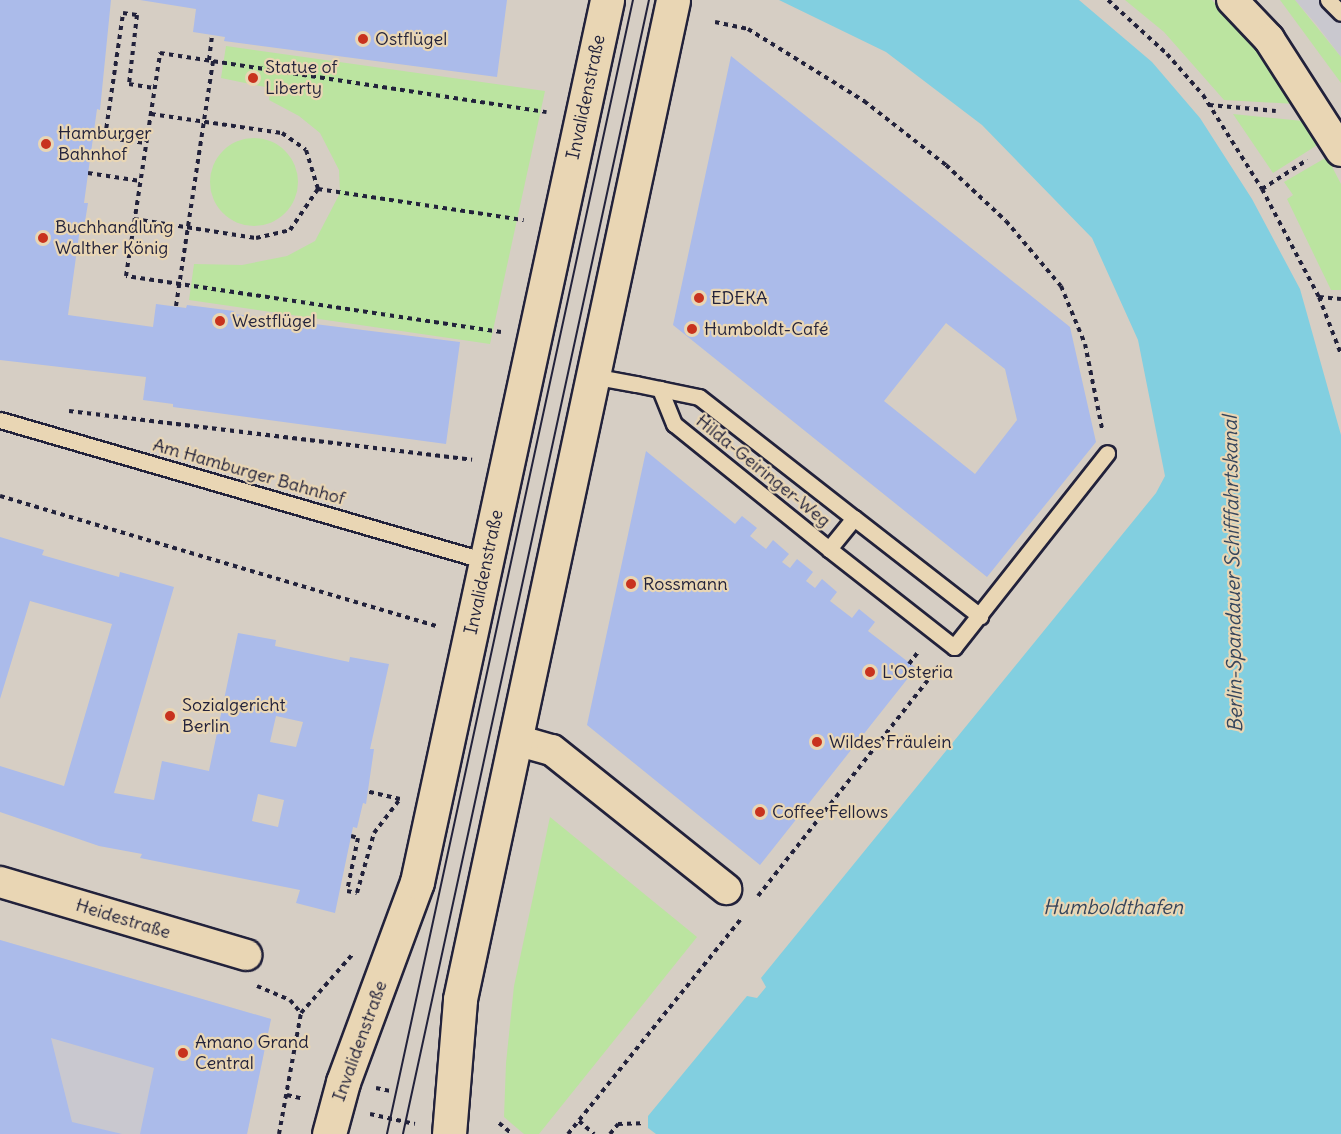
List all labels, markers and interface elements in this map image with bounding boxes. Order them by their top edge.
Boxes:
place label: Ostflügel [375,28,447,50]
marker: Ostflügel [356,32,370,46]
street label: Invalidenstraße [562,33,610,161]
place label: Statue of Liberty [265,57,337,100]
marker: Statue of Liberty [246,71,260,85]
place label: Hamburger Bahnhof [58,123,152,166]
marker: Hamburger Bahnhof [39,137,53,151]
place label: Buchhandlung Walther König [55,217,173,260]
marker: Buchhandlung Walther König [36,231,50,245]
place label: EDEKA [711,287,768,309]
marker: EDEKA [692,291,706,305]
place label: Westflügel [232,310,316,332]
marker: Westflügel [213,314,227,328]
place label: Humboldt-Café [704,318,828,340]
marker: Humboldt-Café [685,322,699,336]
street label: Hilda-Geiringer-Weg [692,410,834,532]
water label: Berlin-Spandauer Schifffahrtskanal [1217,415,1247,733]
street label: Am Hamburger Bahnhof [151,434,347,510]
street label: Invalidenstraße [460,508,508,636]
place label: Rossmann [643,573,728,595]
marker: Rossmann [624,577,638,591]
place label: L'Osteria [882,661,953,683]
marker: L'Osteria [863,665,877,679]
place label: Sozialgericht Berlin [182,695,285,738]
marker: Sozialgericht Berlin [163,709,177,723]
place label: Wildes Fräulein [829,731,952,753]
marker: Wildes Fräulein [810,735,824,749]
place label: Coffee Fellows [772,801,888,823]
marker: Coffee Fellows [753,805,767,819]
street label: Heidestraße [73,894,173,944]
water label: Humboldthafen [1043,894,1183,918]
street label: Invalidenstraße [328,978,392,1104]
place label: Amano Grand Central [195,1032,309,1074]
marker: Amano Grand Central [176,1046,190,1060]

